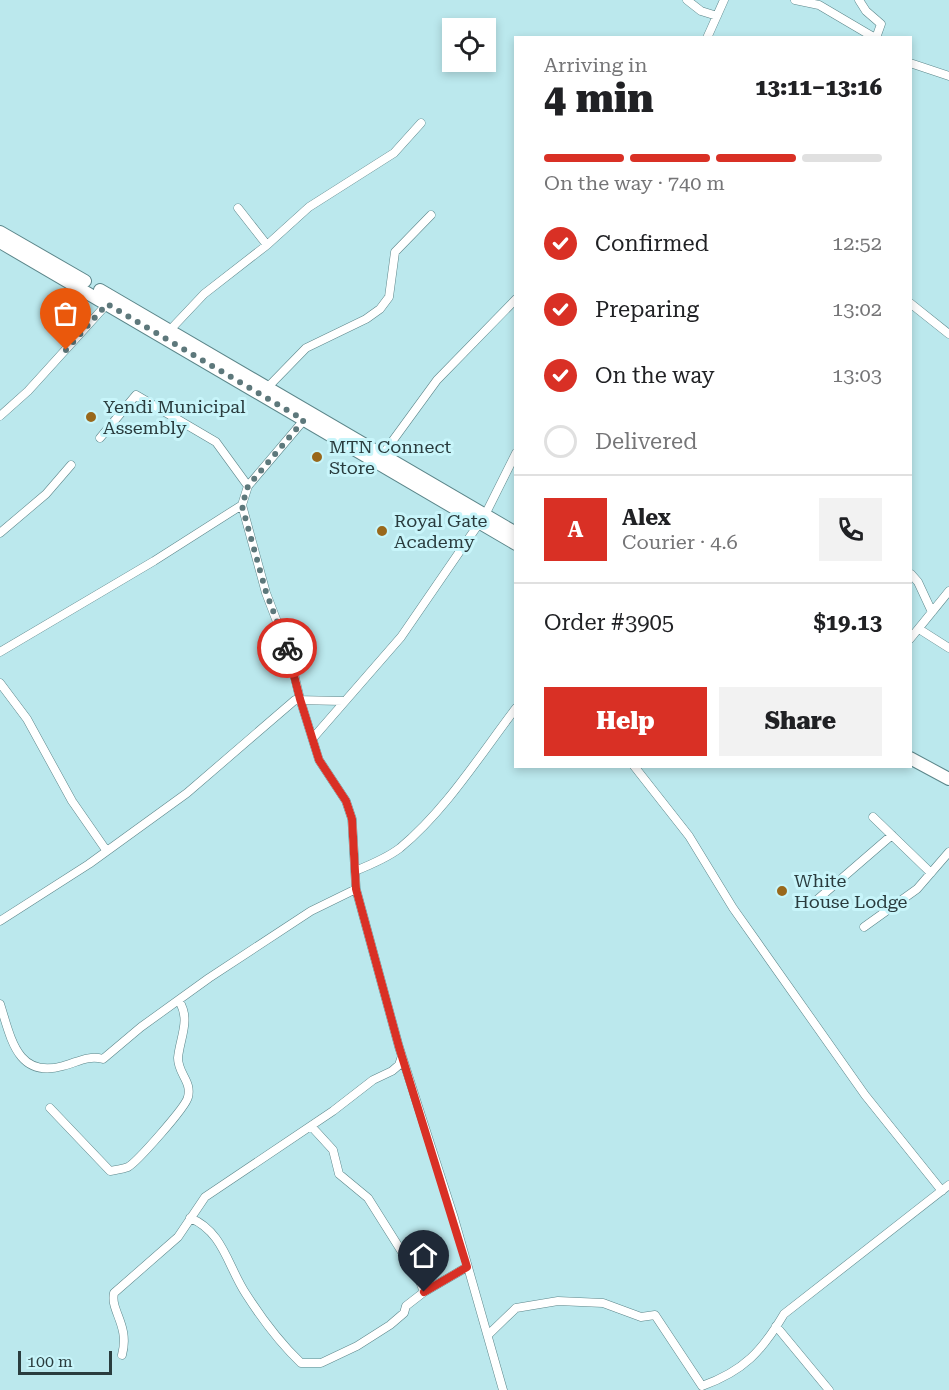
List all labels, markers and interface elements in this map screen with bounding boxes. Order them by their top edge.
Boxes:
map controls [442,18,496,72]
button: locate [442,18,496,72]
text: Arriving in [544,53,647,77]
text: 13:11–13:16 [755,75,882,100]
text: 4 min [544,76,654,122]
text: On the way · 740 m [544,171,725,195]
icon: check [544,227,577,260]
text: Confirmed [595,231,709,256]
text: 12:52 [832,231,882,255]
pin [40,288,91,350]
icon: check [544,293,577,326]
icon: bag [49,297,82,330]
text: Preparing [595,297,699,322]
text: 13:02 [832,297,882,321]
icon: check [544,359,577,392]
text: On the way [595,363,715,388]
text: 13:03 [832,363,882,387]
place label: Yendi Municipal Assembly [103,396,246,438]
marker: Yendi Municipal Assembly [84,410,98,424]
text: Delivered [595,429,697,454]
place label: MTN Connect Store [329,436,451,478]
marker: MTN Connect Store [310,450,324,464]
button: phone [819,498,882,561]
text: Alex [622,505,671,530]
place label: Royal Gate Academy [394,510,487,552]
text: A [568,517,583,542]
marker: Royal Gate Academy [375,524,389,538]
text: Courier · 4.6 [622,530,738,554]
text: Order #3905 [544,610,674,635]
text: $19.13 [813,610,882,635]
courier [257,618,317,678]
icon: bike [271,632,304,665]
button: Help [544,687,707,756]
button: Share [719,687,882,756]
place label: White House Lodge [794,870,908,912]
marker: White House Lodge [775,884,789,898]
pin [398,1230,449,1292]
icon: home [407,1239,440,1272]
scale bar [18,1348,112,1376]
text: 100 m [27,1352,73,1371]

